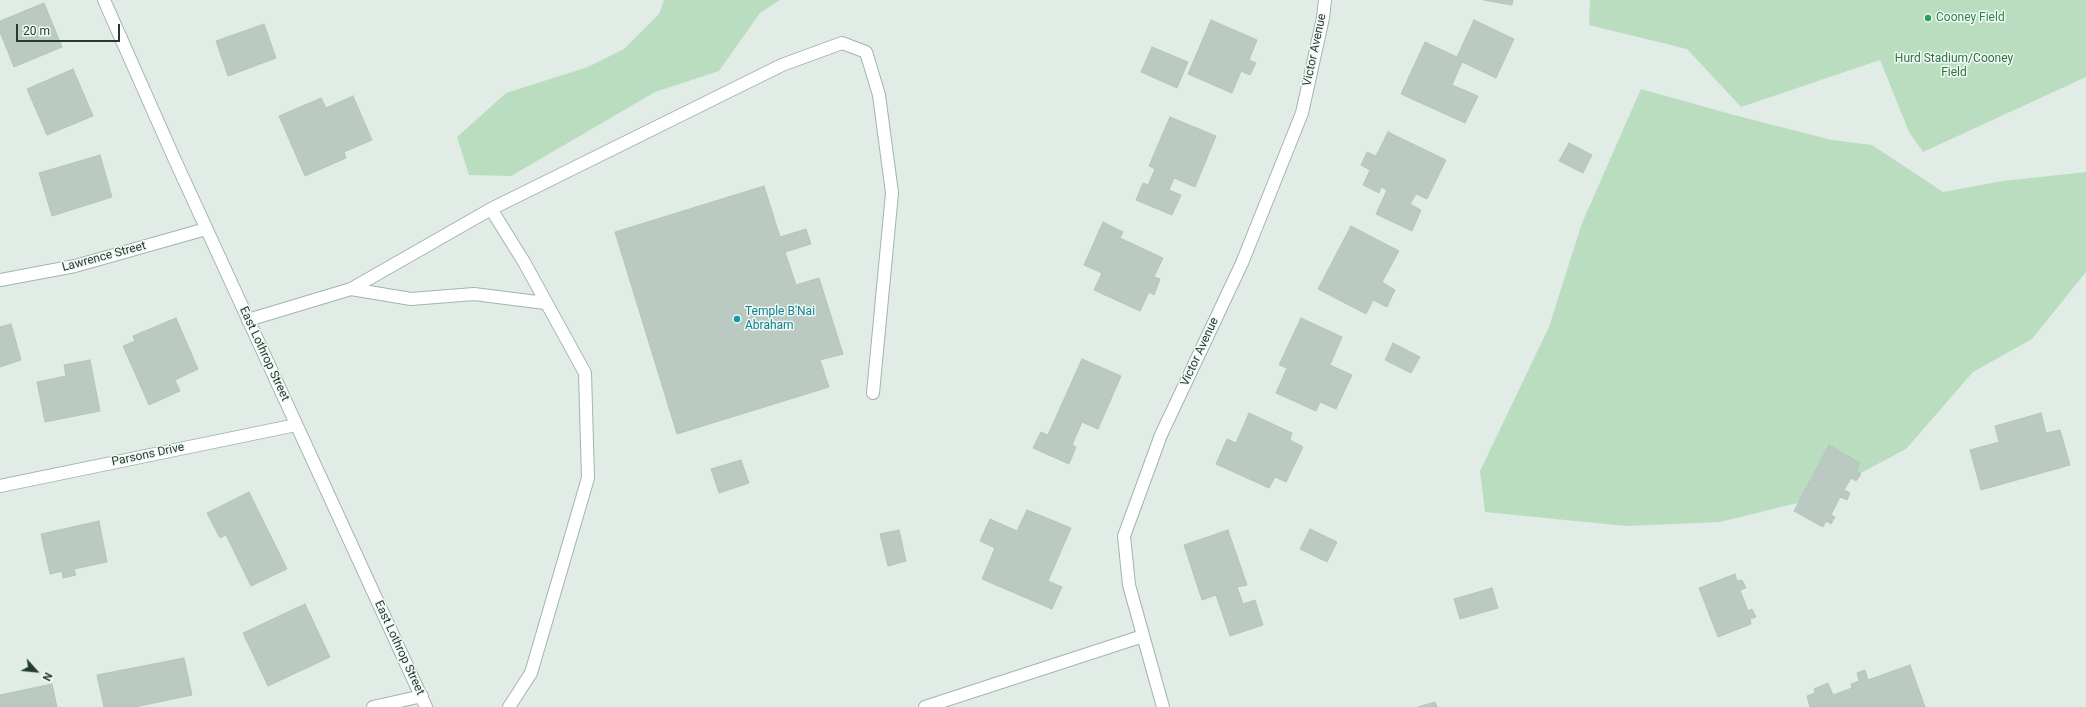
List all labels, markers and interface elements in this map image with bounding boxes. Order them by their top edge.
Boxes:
place label: Cooney Field [1936,11,2005,25]
street label: Victor Avenue [1300,12,1330,88]
marker: Cooney Field [1923,13,1933,23]
scale bar [18,16,122,42]
text: 20 m [23,24,50,38]
park label: Hurd Stadium/Cooney Field [1895,52,2013,80]
street label: Lawrence Street [60,239,148,275]
street label: East Lothrop Street [236,305,292,403]
place label: Temple B'Nai Abraham [745,305,815,333]
marker: Temple B'Nai Abraham [732,314,742,324]
street label: Victor Avenue [1178,316,1222,388]
street label: Parsons Drive [110,440,186,470]
street label: East Lothrop Street [371,599,427,697]
north arrow [16,651,56,691]
text: N [40,670,55,683]

